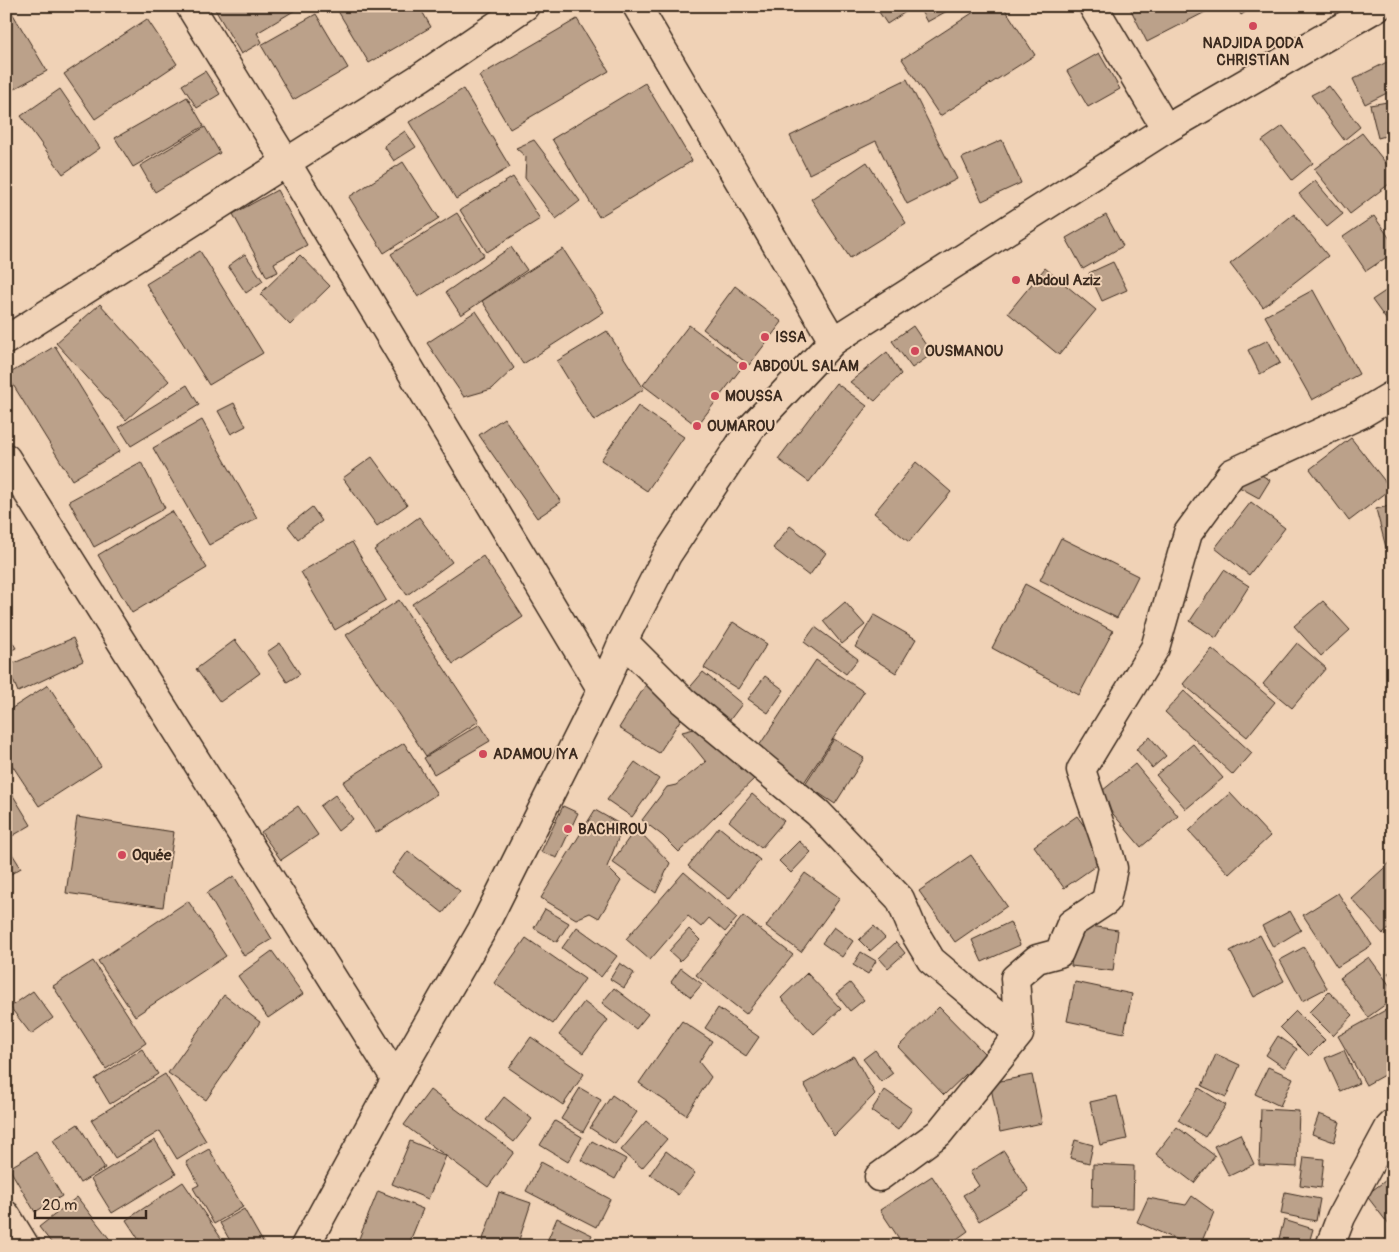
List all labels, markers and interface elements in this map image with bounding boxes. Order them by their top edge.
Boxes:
marker: NADJIDA DODA CHRISTIAN [1247,20,1259,32]
place label: NADJIDA DODA CHRISTIAN [1202,34,1304,70]
place label: Abdoul Aziz [1026,271,1101,290]
marker: Abdoul Aziz [1010,274,1022,286]
place label: ISSA [775,328,807,347]
marker: ISSA [759,331,771,343]
place label: OUSMANOU [925,342,1003,361]
marker: OUSMANOU [909,345,921,357]
place label: ABDOUL SALAM [753,357,859,376]
marker: ABDOUL SALAM [737,360,749,372]
place label: MOUSSA [725,387,783,406]
marker: MOUSSA [709,390,721,402]
place label: OUMAROU [707,417,775,436]
marker: OUMAROU [691,420,703,432]
place label: ADAMOU IYA [493,745,578,764]
marker: ADAMOU IYA [477,748,489,760]
place label: BACHIROU [578,820,647,839]
marker: BACHIROU [562,823,574,835]
place label: Oquée [132,846,172,865]
marker: Oquée [116,849,128,861]
scale bar [35,1187,146,1219]
text: 20 m [42,1196,77,1215]

